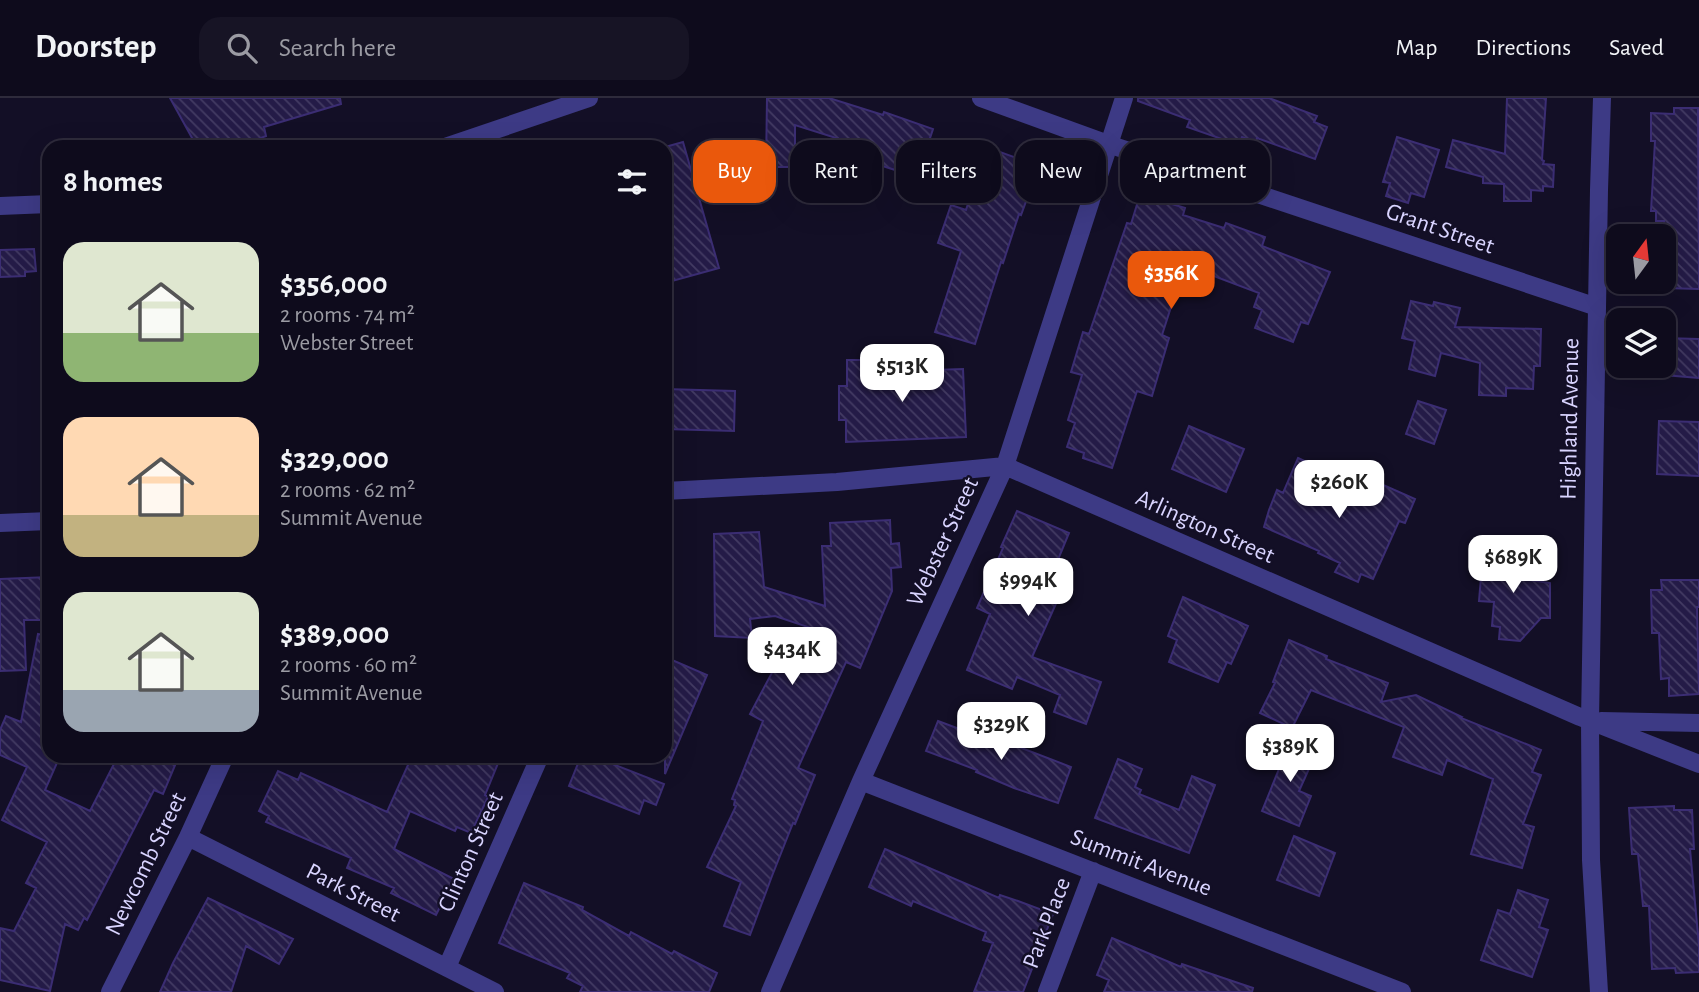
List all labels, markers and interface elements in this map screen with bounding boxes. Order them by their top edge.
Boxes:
search box [199,17,689,80]
icon: search [223,29,261,67]
text: Doorstep [35,31,157,64]
text: Search here [279,35,396,61]
text: Map [1395,36,1437,60]
text: Directions [1475,36,1571,60]
text: Saved [1609,36,1664,60]
chip: Buy [693,140,776,203]
chip: Rent [790,140,882,203]
chip: Filters [896,140,1001,203]
chip: New [1015,140,1106,203]
chip: Apartment [1120,140,1270,203]
icon: filters [613,163,651,201]
text: 8 homes [63,167,163,197]
street label: Grant Street [1383,199,1498,259]
north arrow [1606,224,1676,294]
map controls [1606,224,1676,378]
pin: $356K [1122,252,1220,311]
text: $356K [1144,262,1198,285]
text: $356,000 [280,269,388,299]
icon: home [119,270,203,354]
text: 2 rooms · 74 m² [280,304,415,327]
button: layers [1606,308,1676,378]
text: Webster Street [280,332,413,355]
street label: Highland Avenue [1557,338,1583,500]
pin: $513K [853,344,951,404]
text: $513K [876,355,928,378]
text: $329,000 [280,444,389,474]
icon: home [119,445,203,529]
pin: $260K [1290,460,1388,520]
text: $260K [1310,471,1368,494]
street label: Webster Street [903,474,983,610]
text: 2 rooms · 62 m² [280,479,415,502]
street label: Arlington Street [1132,486,1278,568]
text: Summit Avenue [280,507,423,530]
pin: $689K [1464,536,1562,595]
text: $689K [1484,546,1542,569]
pin: $994K [979,559,1077,618]
text: $994K [999,569,1057,592]
text: $389,000 [280,619,389,649]
icon: home [119,620,203,704]
pin: $434K [743,628,841,687]
text: $434K [764,638,820,661]
text: 2 rooms · 60 m² [280,654,417,677]
text: Summit Avenue [280,682,423,705]
pin: $329K [952,702,1050,762]
text: $329K [973,713,1029,736]
pin: $389K [1241,724,1339,784]
text: $389K [1262,735,1318,758]
street label: Clinton Street [434,788,508,915]
street label: Newcomb Street [101,789,191,939]
street label: Summit Avenue [1067,825,1215,901]
street label: Park Street [302,859,404,927]
street label: Park Place [1019,874,1075,972]

